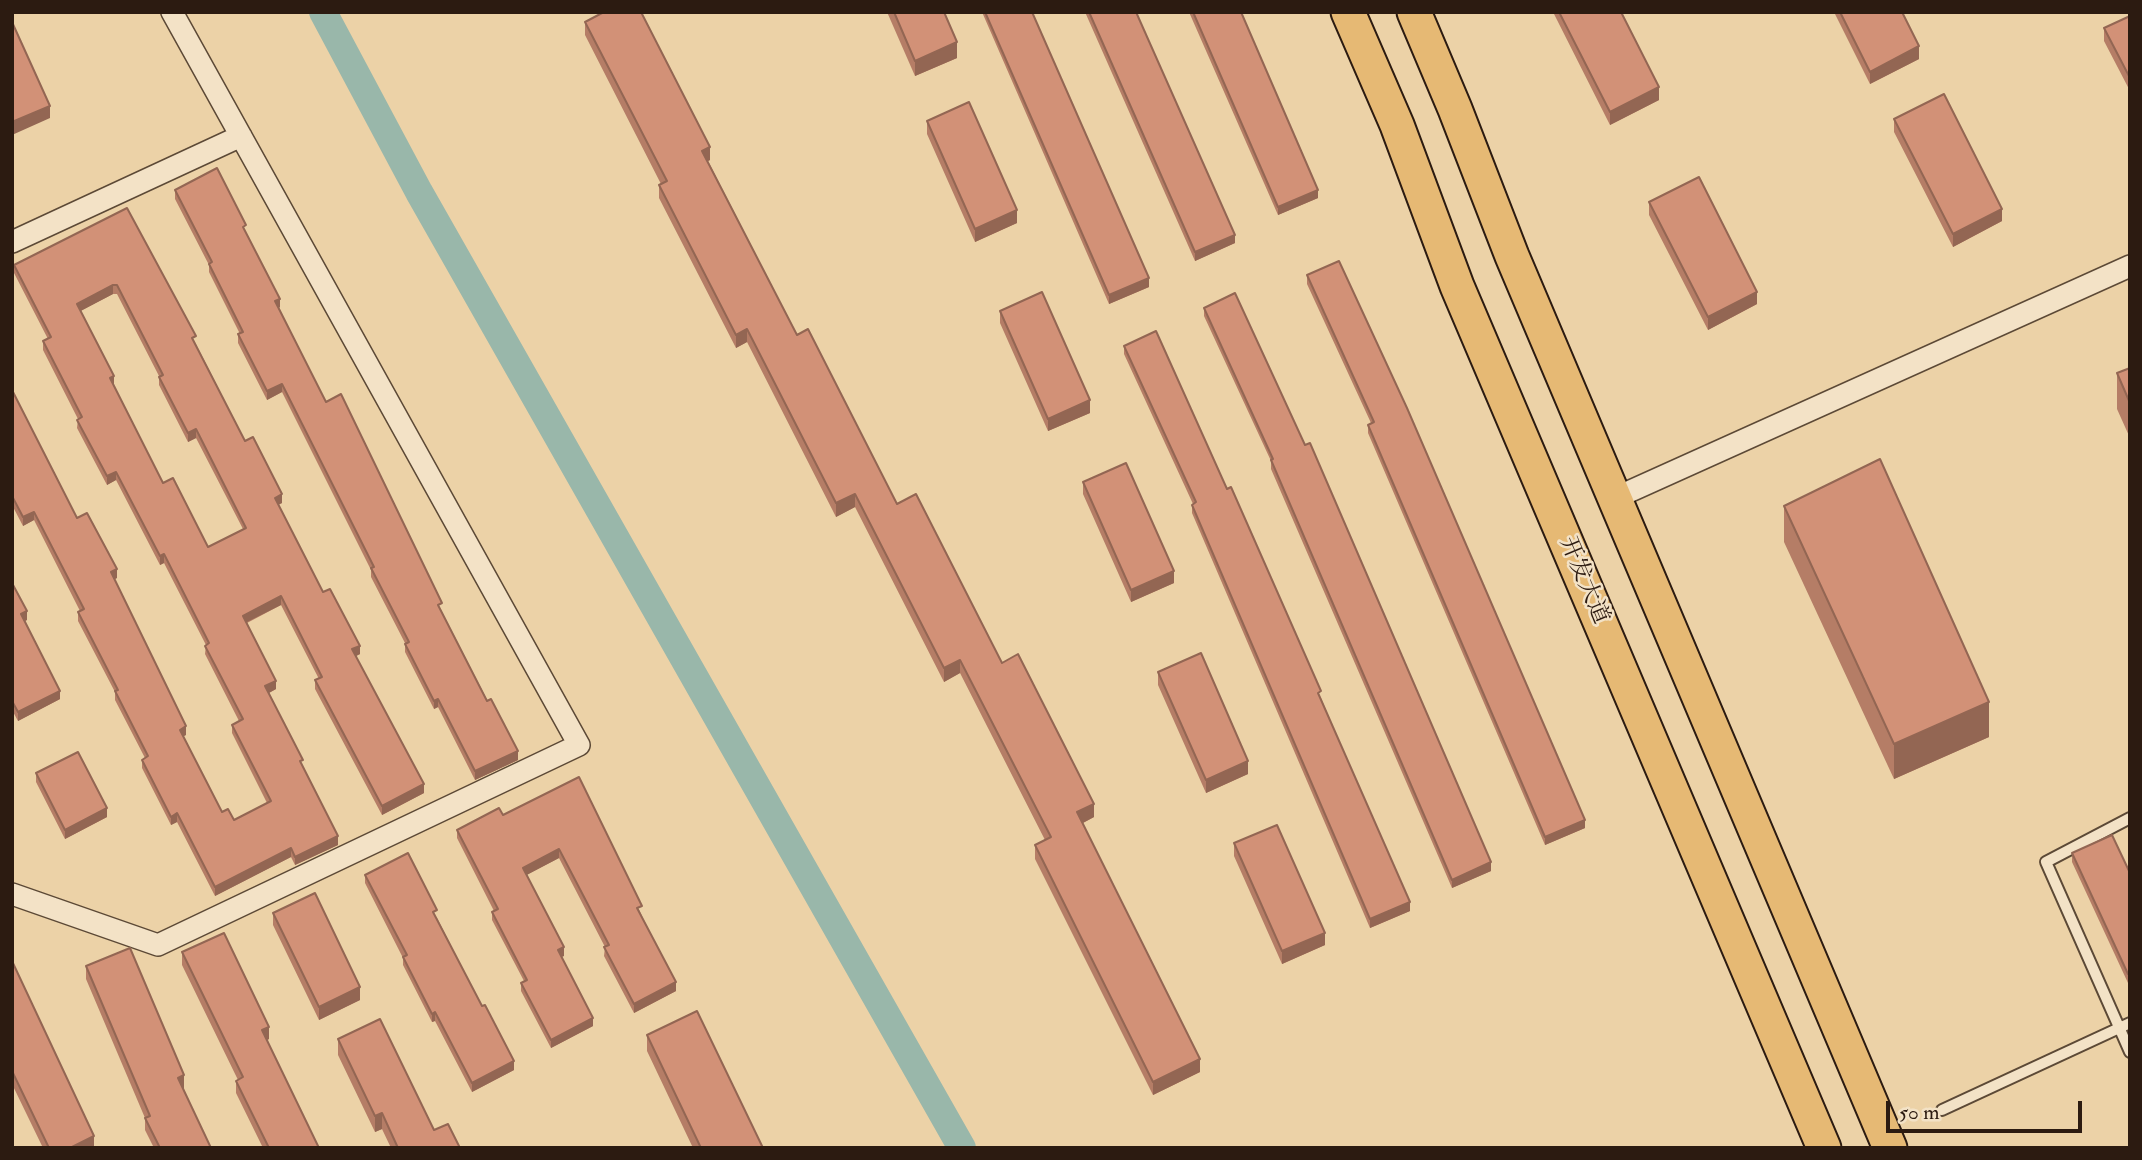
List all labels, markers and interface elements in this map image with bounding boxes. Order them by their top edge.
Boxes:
street label: 开发大道 [1552,533,1614,629]
scale bar [1890,1086,2086,1130]
text: 50 m [1899,1099,1940,1126]

